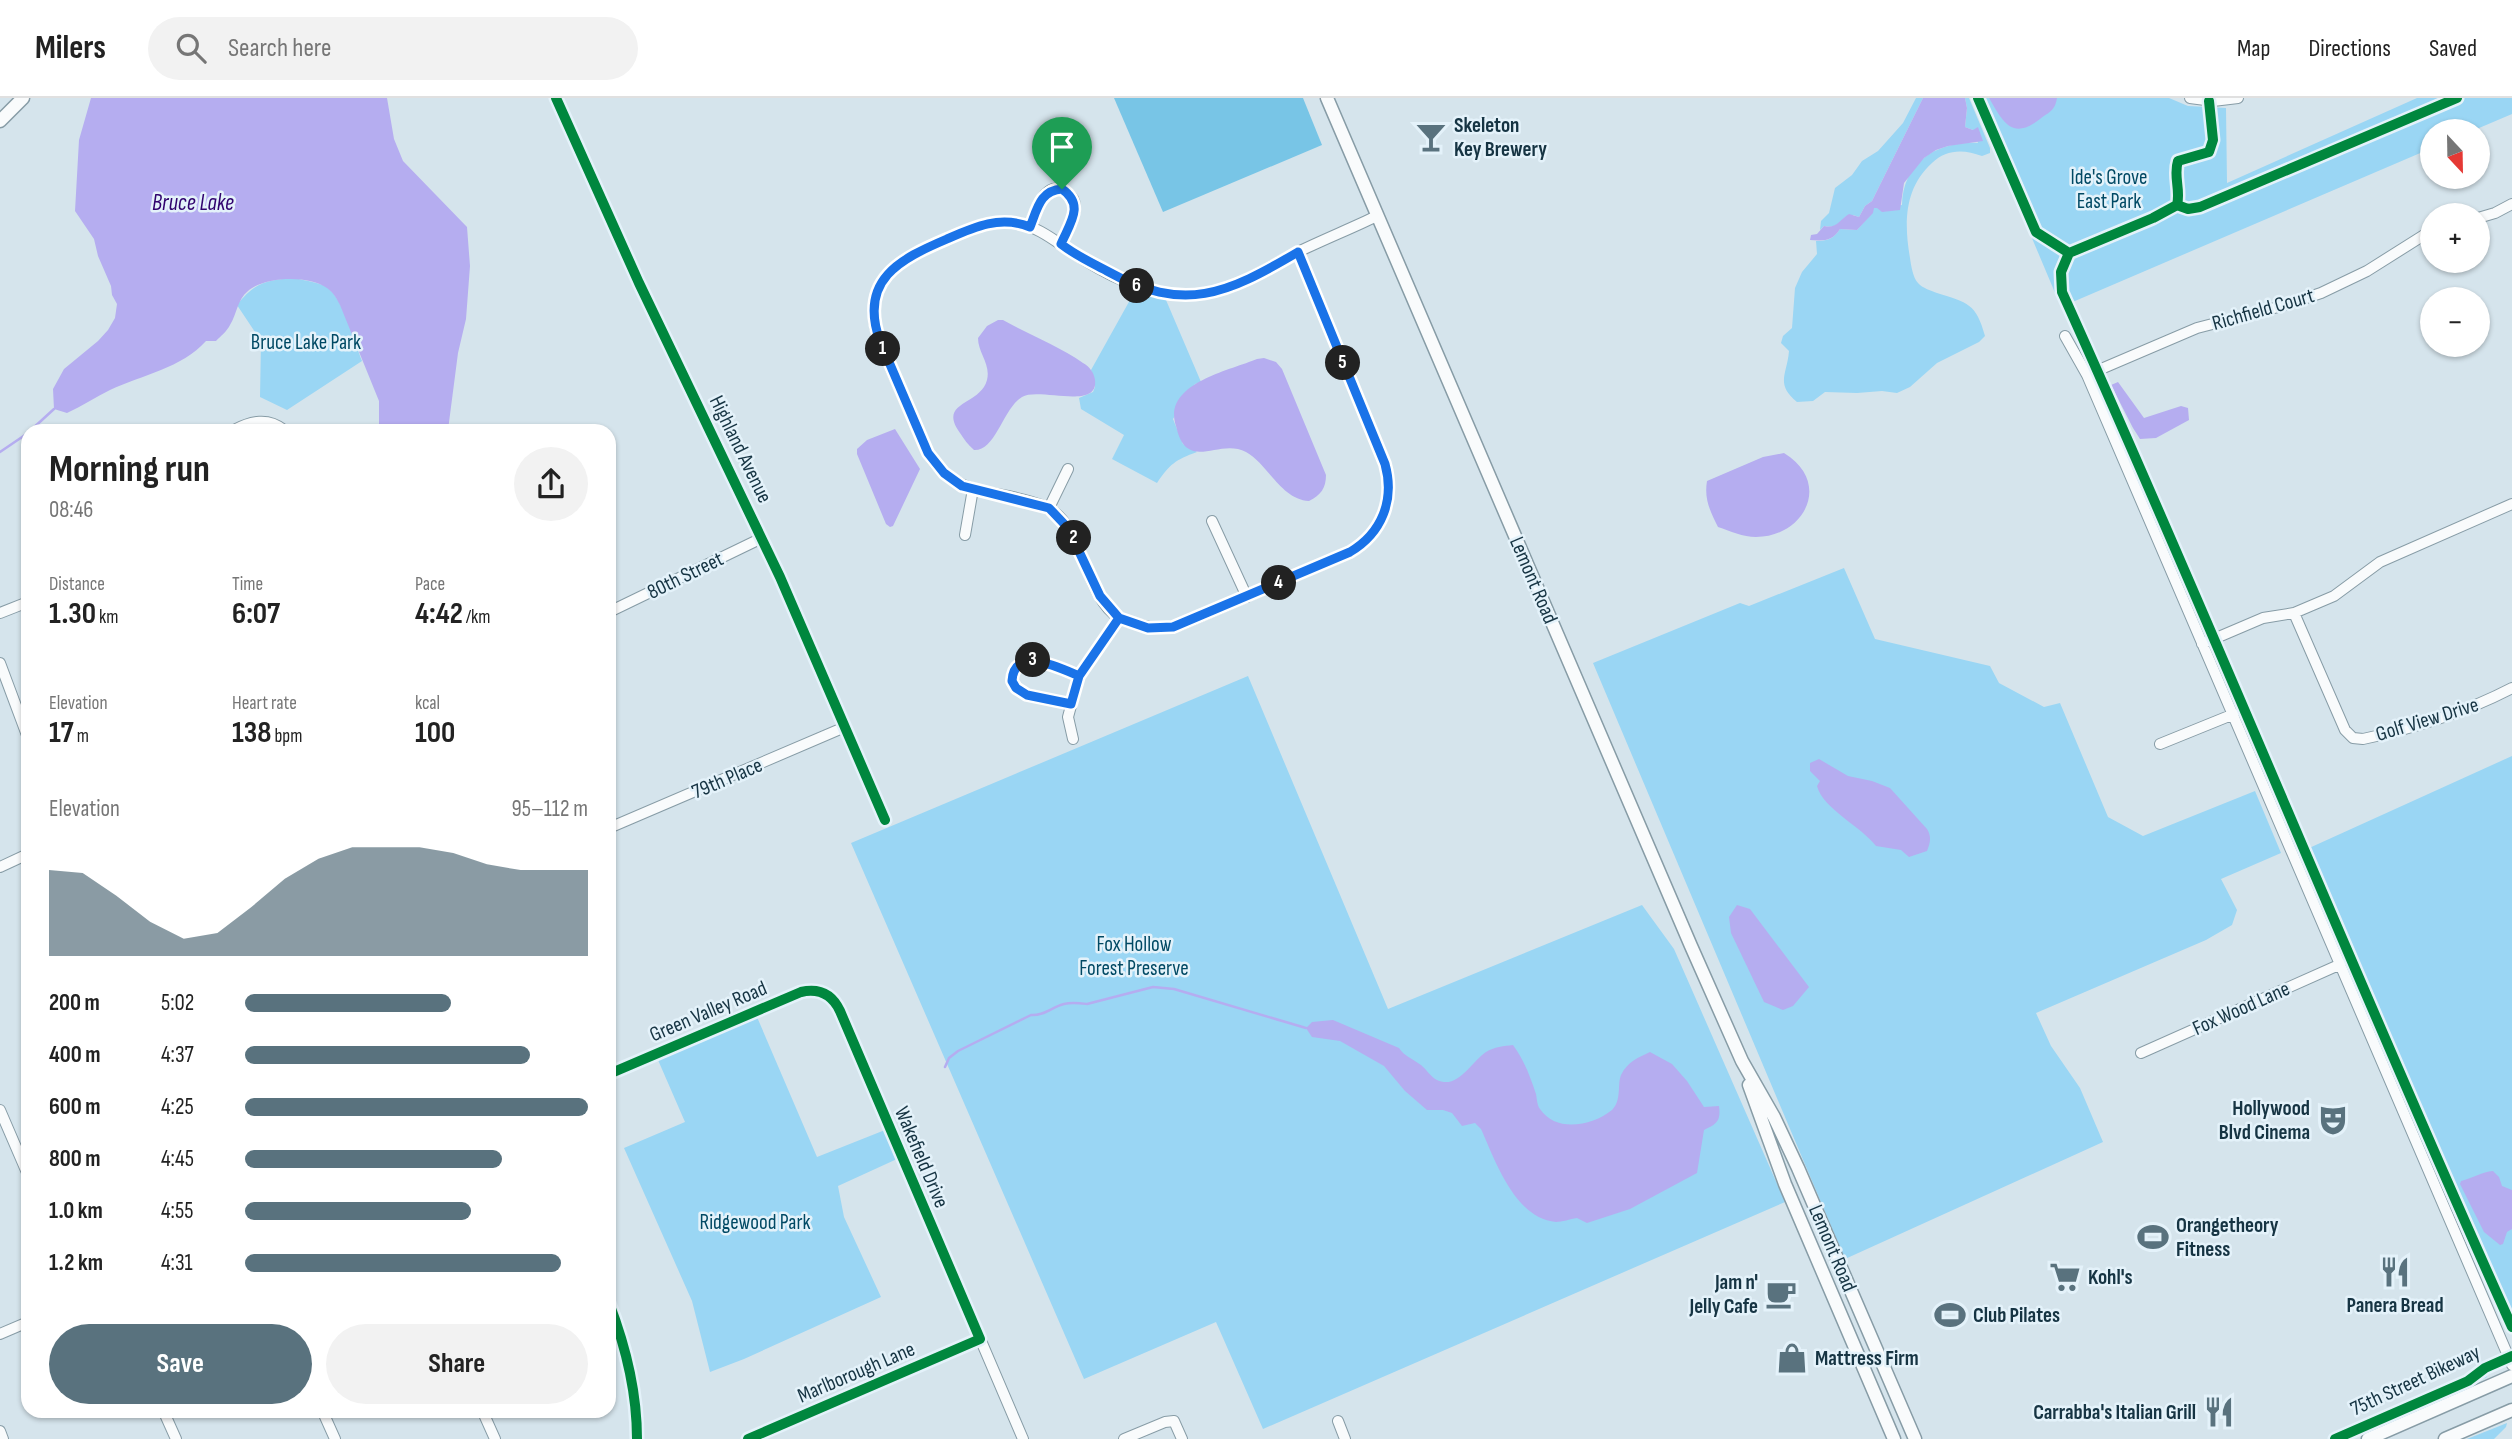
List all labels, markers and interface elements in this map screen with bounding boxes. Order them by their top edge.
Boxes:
search box [148,17,638,80]
text: Milers [35,28,106,68]
icon: search [172,29,210,67]
text: Search here [228,33,331,64]
text: Map [2237,34,2270,63]
text: Directions [2308,34,2391,63]
text: Saved [2429,34,2477,63]
place label: Skeleton Key Brewery [1454,113,1547,162]
pin [1032,117,1092,189]
north arrow [2420,119,2490,189]
map controls [2420,119,2490,357]
bar icon: Skeleton Key Brewery [1414,120,1448,154]
icon: arrive [1043,128,1081,166]
park label: Ide's Grove East Park [2071,165,2147,214]
water label: Bruce Lake [152,189,234,217]
button: + [2420,203,2490,273]
pin: 6 [1120,268,1154,304]
text: 6 [1132,274,1141,297]
street label: Richfield Court [2209,283,2317,336]
button: − [2420,287,2490,357]
park label: Bruce Lake Park [251,330,361,355]
pin: 1 [866,331,900,366]
text: 1 [879,337,886,360]
pin: 5 [1326,345,1360,380]
text: 5 [1338,351,1347,374]
street label: Highland Avenue [704,391,777,507]
text: Morning run [49,447,210,492]
button: share [514,447,588,521]
text: 08:46 [49,496,93,524]
pin: 2 [1056,520,1092,556]
text: 2 [1069,526,1078,549]
street label: Lemont Road [1504,533,1563,627]
street label: 80th Street [643,546,727,605]
pin: 4 [1262,566,1296,601]
text: 4 [1274,571,1283,594]
text: Distance [49,573,105,596]
text: Time [232,573,263,596]
text: Pace [415,573,445,596]
text: 1.30 [49,596,96,632]
text: 6:07 [232,596,280,632]
text: 4:42 [415,596,463,632]
text: km [96,606,119,629]
text: /km [463,606,491,629]
pin: 3 [1016,642,1050,678]
text: 3 [1028,648,1037,671]
text: Elevation [49,692,108,715]
text: Heart rate [232,692,297,715]
text: kcal [415,692,440,715]
street label: Golf View Drive [2373,692,2482,747]
text: 17 [49,715,74,751]
text: 138 [232,715,271,751]
text: 100 [415,715,455,751]
text: m [74,725,89,748]
text: bpm [271,725,302,748]
street label: 79th Place [688,752,766,804]
text: Elevation [49,795,120,823]
text: 95–112 m [512,795,588,823]
park label: Fox Hollow Forest Preserve [1079,932,1189,981]
street label: Green Valley Road [646,976,771,1047]
street label: Fox Wood Lane [2189,976,2294,1041]
text: 200 m [49,989,100,1017]
text: 5:02 [161,989,194,1017]
text: 400 m [49,1041,100,1069]
text: 4:37 [161,1041,194,1069]
text: 600 m [49,1093,101,1121]
text: 4:25 [161,1093,194,1121]
place label: Hollywood Blvd Cinema [2219,1096,2310,1145]
street label: Wakefield Drive [889,1103,954,1212]
theatre icon: Hollywood Blvd Cinema [2316,1103,2350,1137]
text: 800 m [49,1145,101,1173]
text: 4:45 [161,1145,194,1173]
text: 1.0 km [49,1197,103,1225]
text: 4:55 [161,1197,193,1225]
street label: Lemont Road [1803,1201,1862,1295]
park label: Ridgewood Park [700,1210,811,1235]
place label: Orangetheory Fitness [2176,1213,2279,1262]
sports icon: Orangetheory Fitness [2136,1220,2170,1254]
text: 1.2 km [49,1249,103,1277]
text: 4:31 [161,1249,193,1277]
restaurant icon: Panera Bread [2378,1255,2412,1289]
supermarket icon: Kohl's [2048,1260,2082,1294]
place label: Kohl's [2088,1265,2133,1290]
place label: Jam n' Jelly Cafe [1688,1270,1758,1319]
cafe icon: Jam n' Jelly Cafe [1764,1277,1798,1311]
place label: Panera Bread [2346,1293,2444,1318]
sports icon: Club Pilates [1933,1298,1967,1332]
place label: Club Pilates [1973,1303,2060,1328]
button: Save [49,1324,312,1404]
button: Share [326,1324,588,1404]
street label: Marlborough Lane [794,1337,919,1408]
street label: 75th Street Bikeway [2346,1340,2484,1421]
shop icon: Mattress Firm [1775,1341,1809,1375]
place label: Mattress Firm [1815,1346,1919,1371]
restaurant icon: Carrabba's Italian Grill [2202,1395,2236,1429]
place label: Carrabba's Italian Grill [2033,1400,2196,1425]

